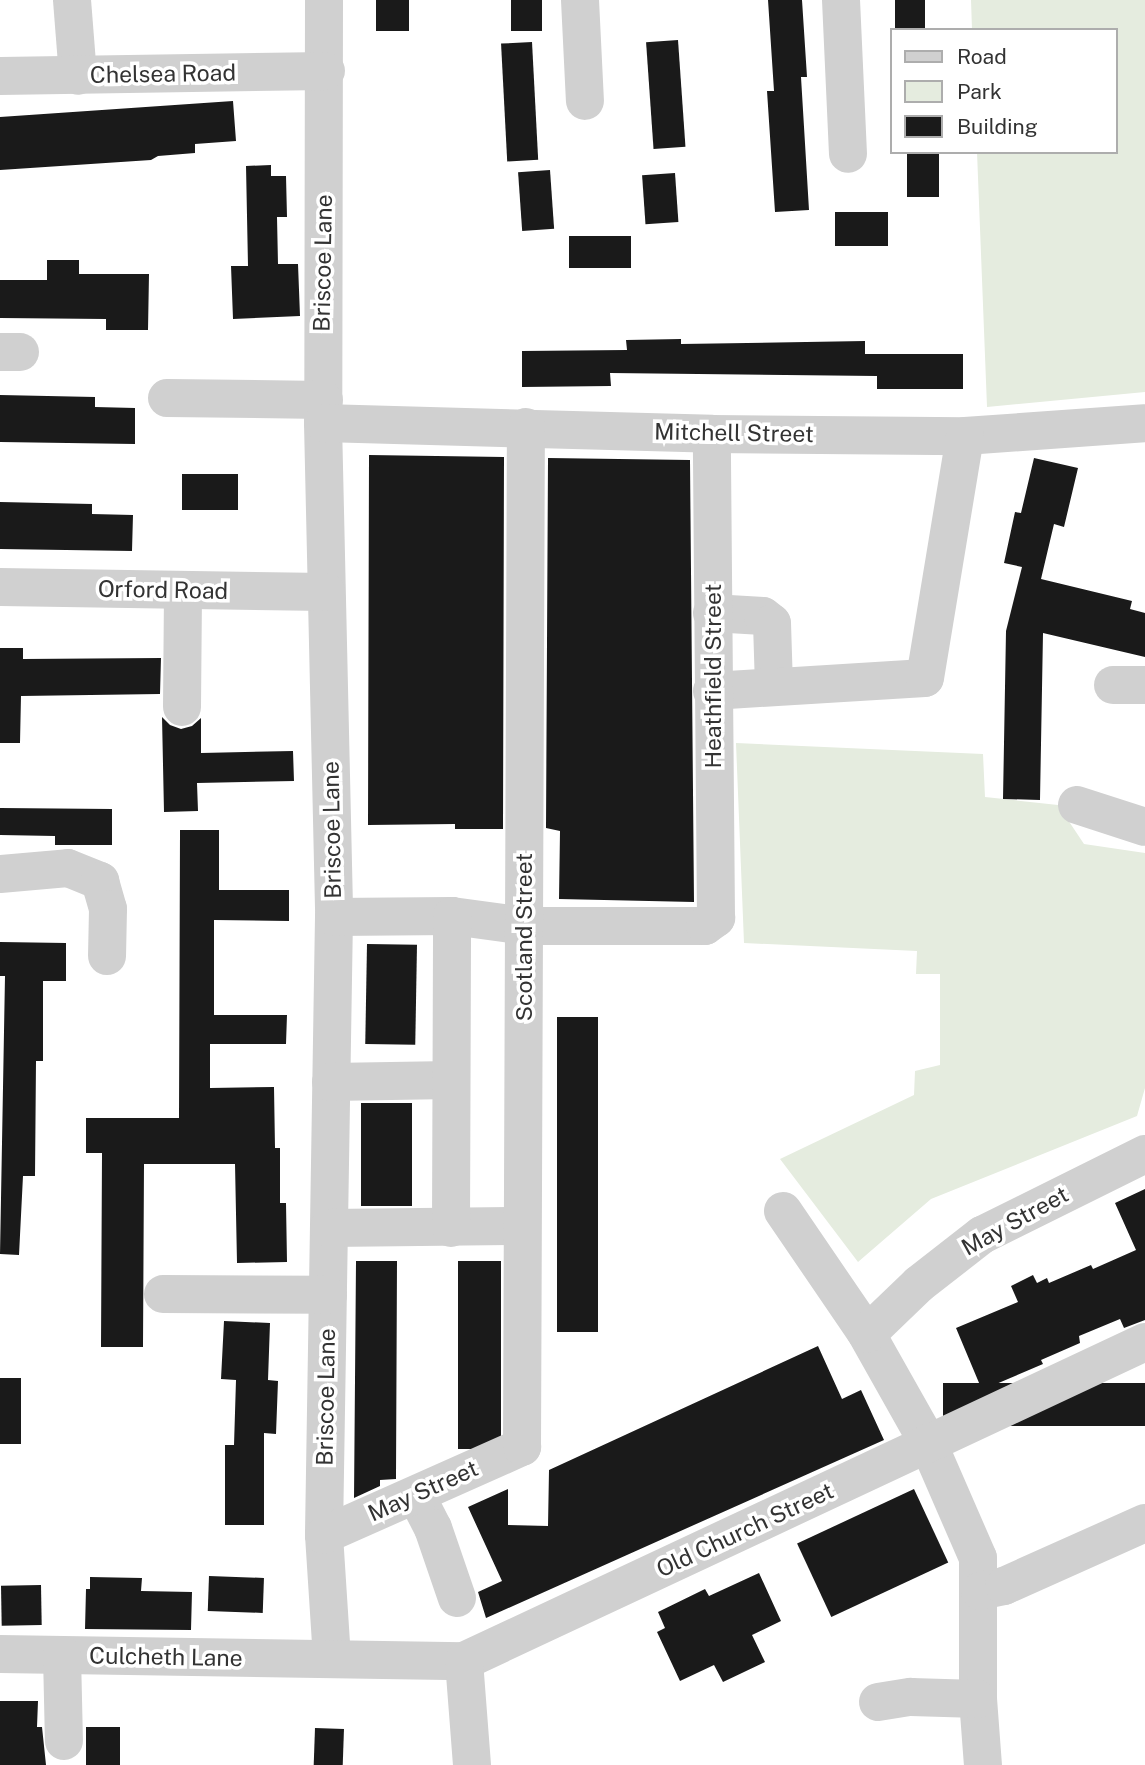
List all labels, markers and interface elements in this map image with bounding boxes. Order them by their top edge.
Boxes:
legend [890,28,1117,154]
text: Road [957,44,1007,69]
street label: Chelsea Road [90,59,236,89]
text: Park [957,79,1002,104]
text: Building [957,114,1038,139]
street label: Briscoe Lane [308,194,338,332]
street label: Mitchell Street [654,418,814,448]
street label: Orford Road [98,575,228,605]
street label: Heathfield Street [699,584,727,768]
street label: Briscoe Lane [317,761,347,899]
street label: Scotland Street [510,853,538,1021]
street label: May Street [957,1180,1073,1262]
street label: Briscoe Lane [311,1328,341,1466]
street label: May Street [364,1454,482,1528]
street label: Old Church Street [652,1477,838,1583]
street label: Culcheth Lane [89,1642,243,1672]

